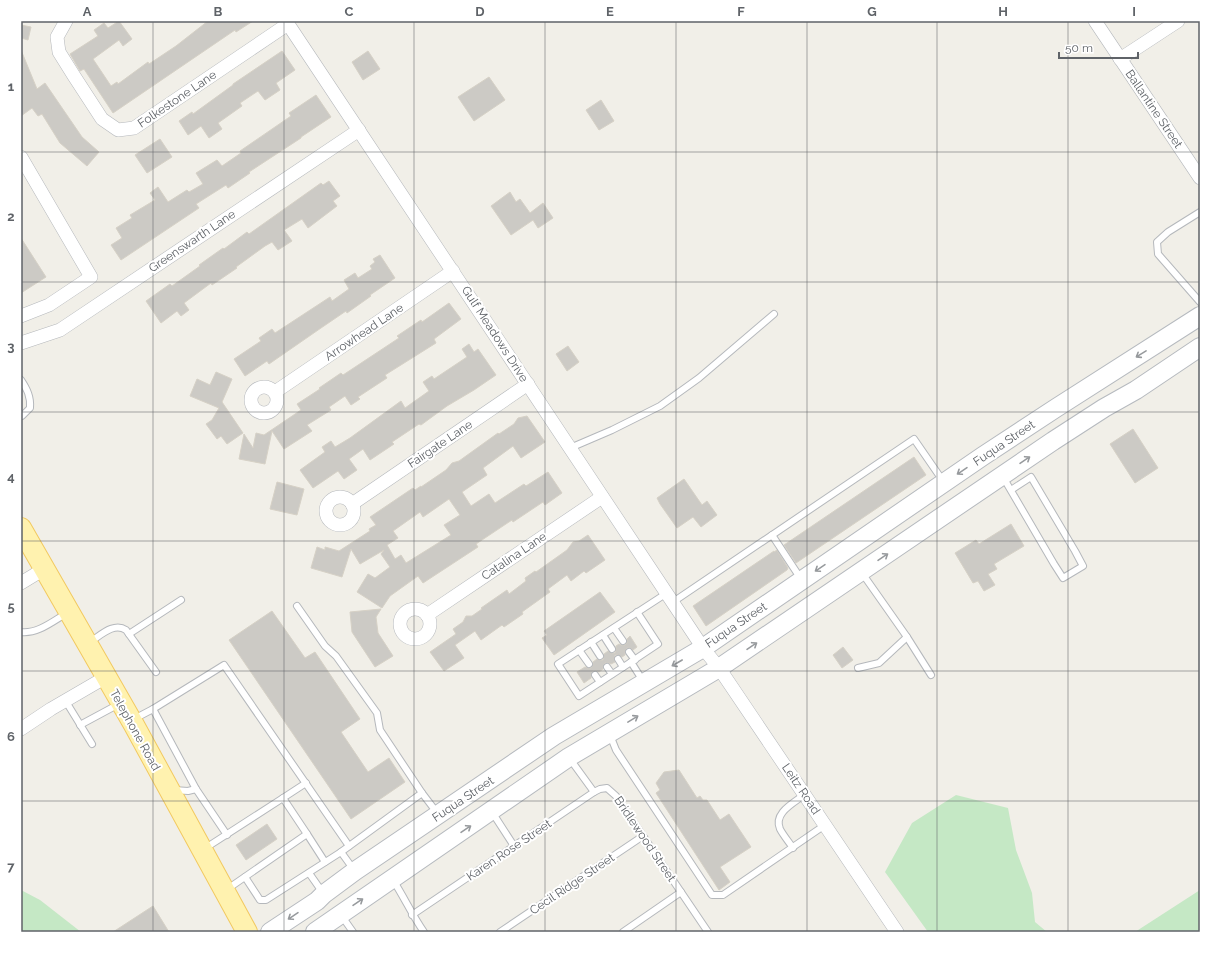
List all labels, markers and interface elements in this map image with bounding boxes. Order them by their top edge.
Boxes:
text: A [83,4,92,19]
text: B [214,4,223,19]
text: C [345,4,354,19]
text: D [475,4,485,19]
text: E [606,4,614,19]
text: F [737,4,745,19]
text: G [867,4,877,19]
text: H [998,4,1008,19]
text: I [1132,4,1136,19]
scale bar [1059,34,1138,60]
text: 50 m [1065,41,1093,55]
street label: Ballantine Street [1123,67,1185,151]
street label: Folkestone Lane [135,68,219,130]
text: 1 [8,79,15,94]
street label: Greenswarth Lane [146,207,238,275]
text: 2 [7,209,15,224]
street label: Gulf Meadows Drive [459,284,531,384]
street label: Arrowhead Lane [322,301,406,363]
text: 3 [7,339,15,354]
one-way arrow [1135,351,1147,359]
street label: Fairgate Lane [405,417,475,471]
street label: Fuqua Street [971,417,1037,469]
one-way arrow [1019,456,1030,464]
one-way arrow [957,467,968,475]
text: 4 [7,469,15,484]
street label: Catalina Lane [479,529,549,583]
one-way arrow [877,553,888,561]
one-way arrow [815,564,826,572]
text: 5 [7,599,15,614]
street label: Fuqua Street [703,599,769,651]
one-way arrow [746,642,757,650]
one-way arrow [671,660,683,668]
street label: Telephone Road [107,687,163,773]
one-way arrow [627,715,639,723]
text: 6 [7,729,15,744]
street label: Leitz Road [779,761,823,817]
street label: Fuqua Street [430,773,496,825]
street label: Bridlewood Street [611,794,679,884]
street label: Karen Rose Street [464,816,554,884]
one-way arrow [460,825,471,833]
street label: Cecil Ridge Street [527,850,617,918]
text: 7 [7,859,15,874]
one-way arrow [352,898,363,906]
one-way arrow [288,912,299,920]

